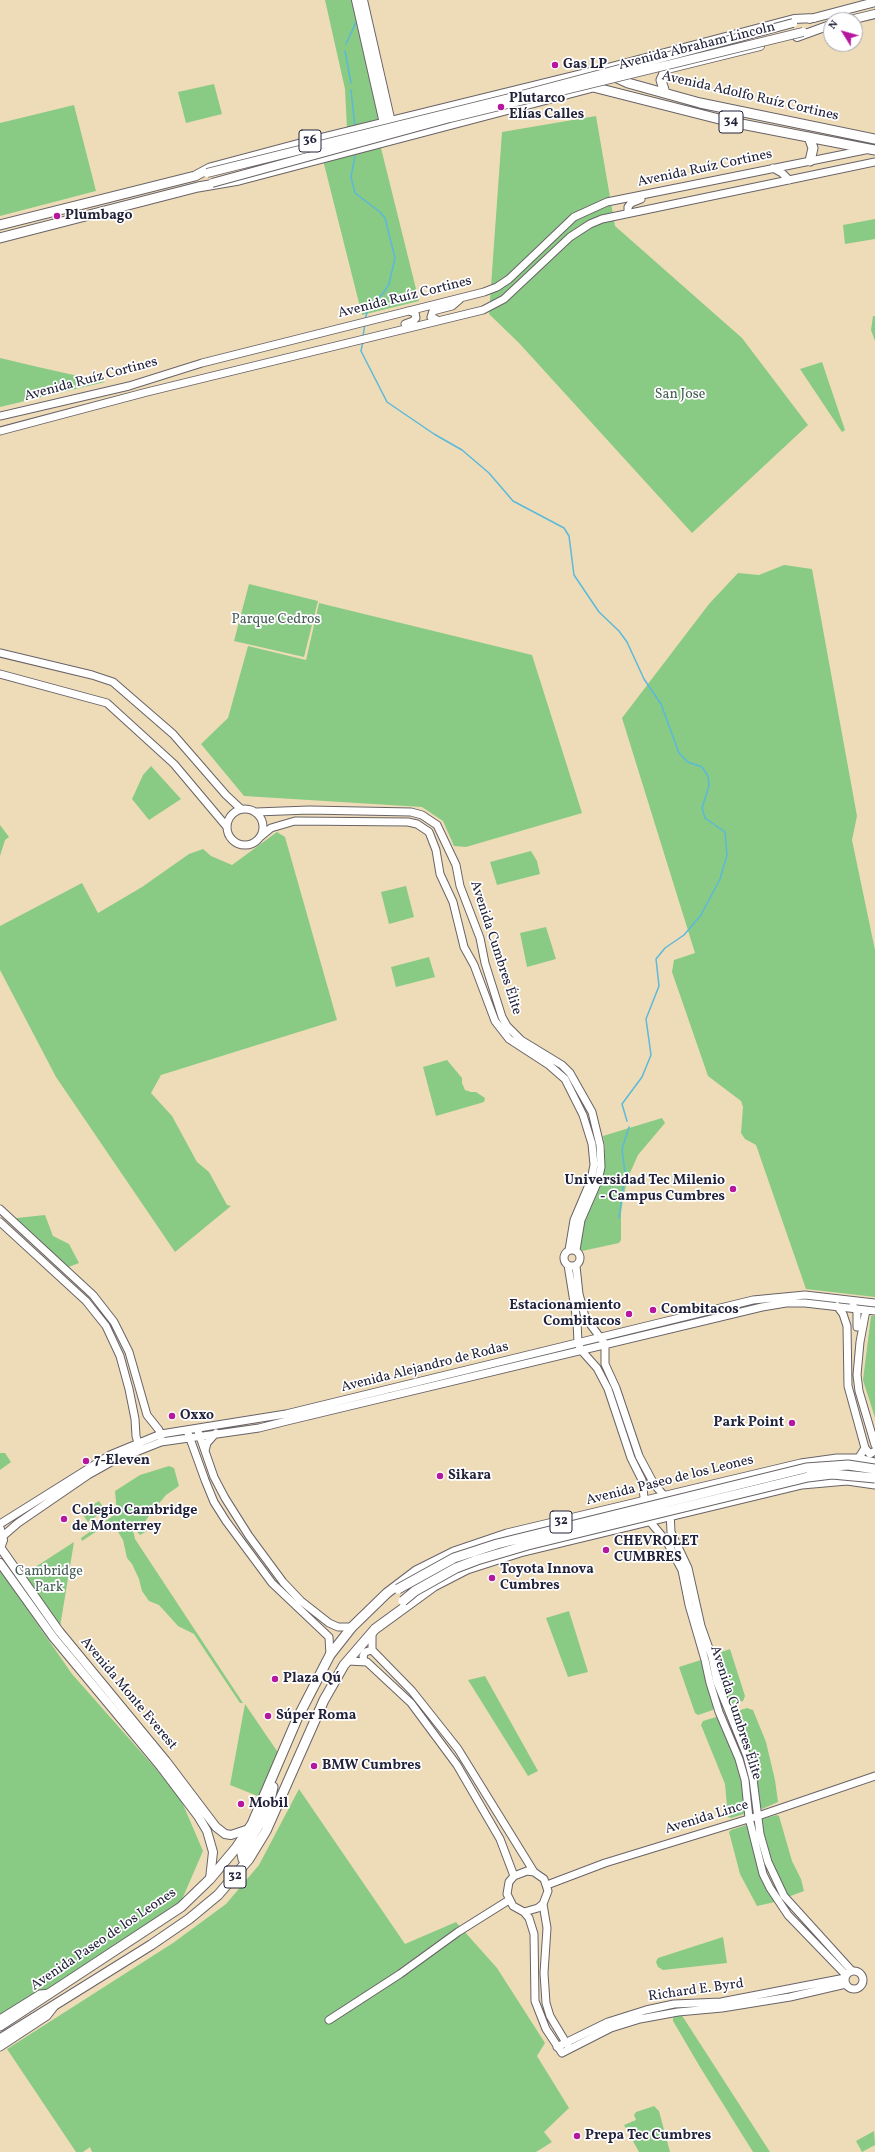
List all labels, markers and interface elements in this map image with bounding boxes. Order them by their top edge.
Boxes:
north arrow [823,12,863,52]
text: N [825,17,842,33]
street label: Avenida Abraham Lincoln [617,19,777,75]
place label: Gas LP [563,57,607,73]
marker: Gas LP [550,60,560,70]
street label: Avenida Adolfo Ruíz Cortines [660,68,840,126]
place label: Plutarco Elías Calles [509,91,584,124]
marker: Plutarco Elías Calles [496,102,506,112]
road number: 34 [719,111,743,133]
road number: 36 [299,130,321,152]
street label: Avenida Ruíz Cortines [636,147,774,191]
place label: Plumbago [65,208,133,224]
marker: Plumbago [52,211,62,221]
street label: Avenida Ruíz Cortines [336,273,474,323]
street label: Avenida Ruíz Cortines [23,354,159,406]
park label: San Jose [655,387,705,403]
park label: Parque Cedros [232,612,320,628]
street label: Avenida Cumbres Élite [465,879,525,1017]
place label: Universidad Tec Milenio - Campus Cumbres [565,1173,725,1206]
marker: Universidad Tec Milenio - Campus Cumbres [728,1184,738,1194]
place label: Estacionamiento Combitacos [509,1298,621,1330]
place label: Combitacos [661,1302,739,1318]
marker: Combitacos [648,1305,658,1315]
marker: Estacionamiento Combitacos [624,1309,634,1319]
street label: Avenida Alejandro de Rodas [339,1339,511,1397]
place label: Oxxo [180,1408,214,1424]
marker: Oxxo [167,1411,177,1421]
place label: Park Point [714,1415,784,1431]
marker: Park Point [787,1418,797,1428]
street label: Avenida Paseo de los Leones [585,1452,755,1510]
place label: 7-Eleven [94,1453,150,1469]
marker: 7-Eleven [81,1456,91,1466]
place label: Sikara [448,1468,491,1484]
marker: Sikara [435,1471,445,1481]
place label: Colegio Cambridge de Monterrey [72,1503,197,1536]
road number: 32 [550,1511,572,1533]
marker: Colegio Cambridge de Monterrey [59,1514,69,1524]
place label: CHEVROLET CUMBRES [614,1534,699,1566]
marker: CHEVROLET CUMBRES [601,1545,611,1555]
place label: Toyota Innova Cumbres [500,1562,594,1594]
park label: Cambridge Park [15,1564,83,1596]
marker: Toyota Innova Cumbres [487,1573,497,1583]
street label: Avenida Monte Everest [76,1634,180,1754]
street label: Avenida Cumbres Élite [705,1644,765,1782]
place label: Plaza Qú [283,1671,341,1687]
marker: Plaza Qú [270,1674,280,1684]
place label: Súper Roma [276,1708,356,1724]
marker: Súper Roma [263,1711,273,1721]
place label: BMW Cumbres [322,1758,421,1774]
marker: BMW Cumbres [309,1761,319,1771]
place label: Mobil [249,1796,288,1812]
street label: Avenida Lince [663,1797,751,1839]
marker: Mobil [236,1799,246,1809]
road number: 32 [224,1866,246,1888]
street label: Avenida Paseo de los Leones [28,1885,180,1995]
street label: Richard E. Byrd [647,1976,745,2006]
place label: Prepa Tec Cumbres [585,2128,711,2144]
marker: Prepa Tec Cumbres [572,2131,582,2141]

